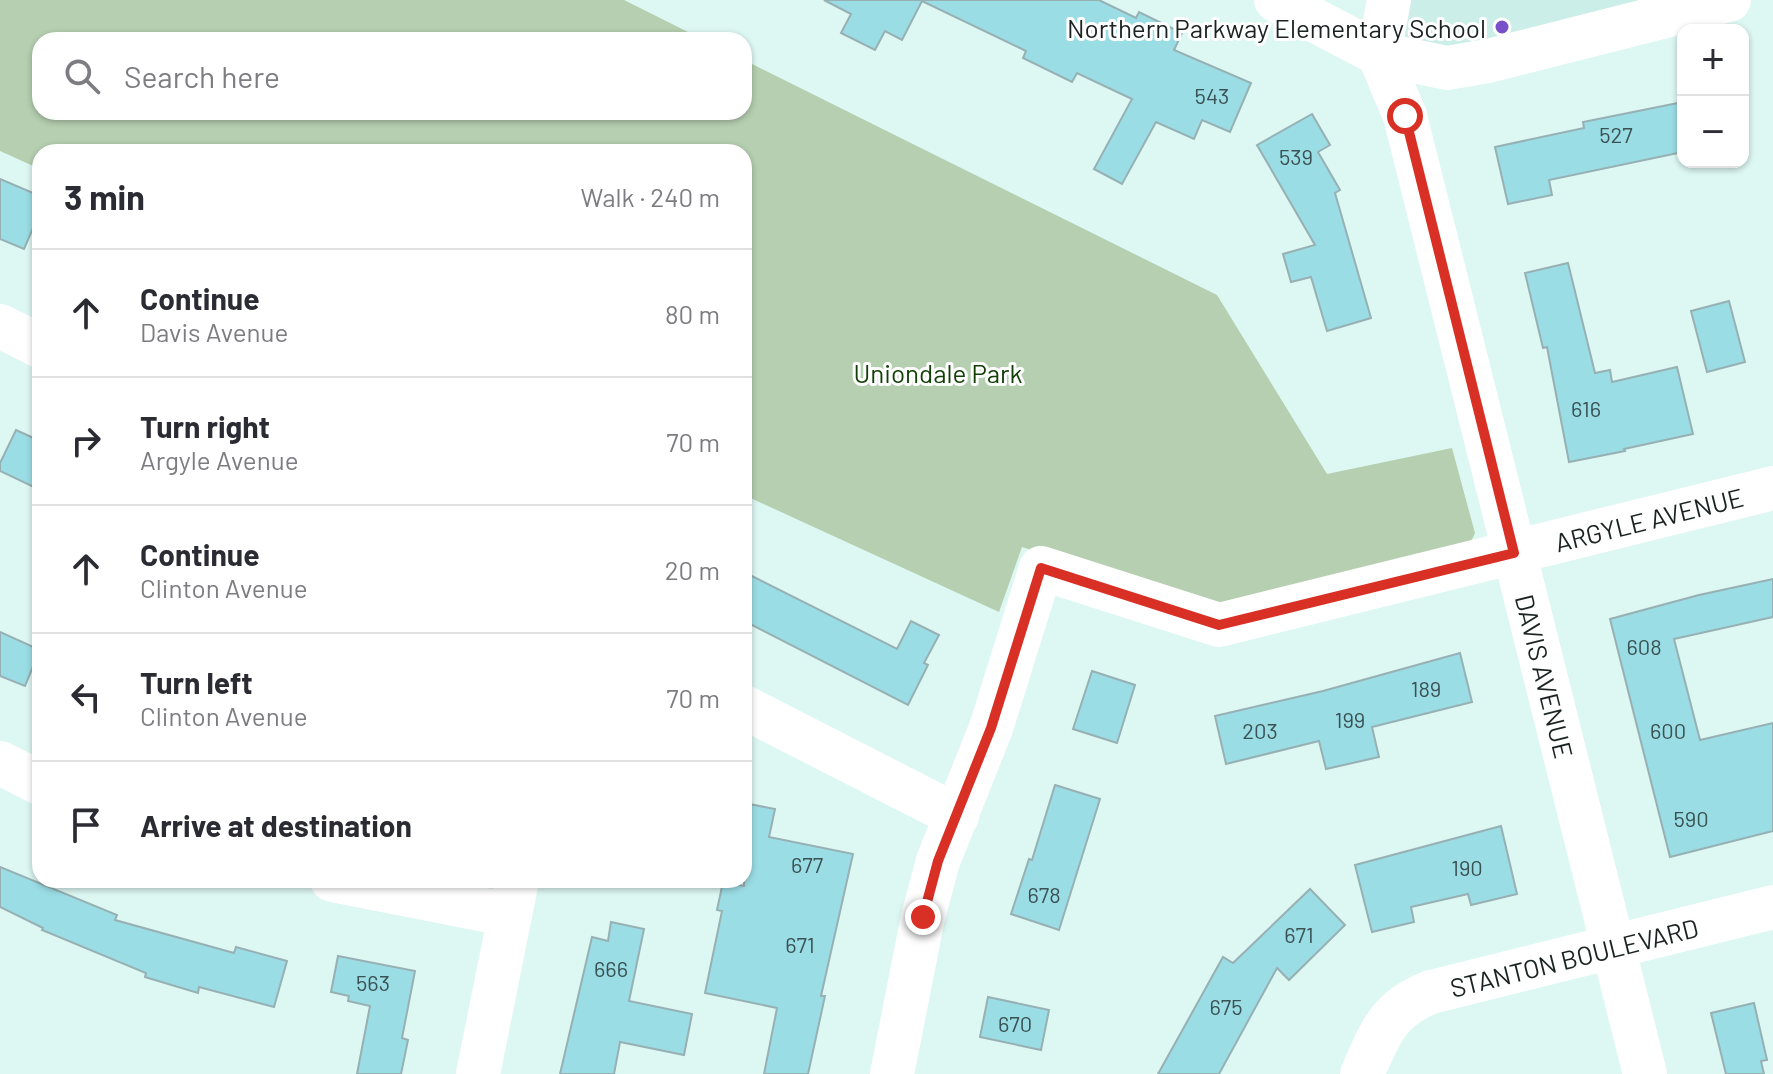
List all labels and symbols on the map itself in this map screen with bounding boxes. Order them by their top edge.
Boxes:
place label: Northern Parkway Elementary School [1067,12,1486,43]
marker: Northern Parkway Elementary School [1493,18,1511,36]
house number: 543 [1195,82,1229,108]
route start [1387,98,1423,134]
house number: 527 [1599,121,1633,147]
house number: 539 [1279,143,1313,169]
park label: Uniondale Park [853,357,1023,388]
house number: 616 [1571,395,1601,421]
street label: ARGYLE AVENUE [1552,481,1746,557]
street label: DAVIS AVENUE [1510,591,1580,761]
house number: 608 [1626,633,1662,659]
house number: 189 [1411,675,1441,701]
house number: 199 [1335,706,1365,732]
house number: 203 [1242,717,1278,743]
house number: 600 [1650,717,1686,743]
house number: 590 [1673,805,1709,831]
house number: 677 [791,851,823,877]
house number: 190 [1451,854,1483,880]
house number: 678 [1027,881,1061,907]
route end [905,899,941,935]
street label: STANTON BOULEVARD [1447,911,1701,1003]
house number: 671 [1284,921,1314,947]
house number: 671 [785,931,815,957]
house number: 666 [594,955,628,981]
house number: 563 [356,969,390,995]
house number: 675 [1209,993,1243,1019]
house number: 670 [998,1010,1032,1036]

